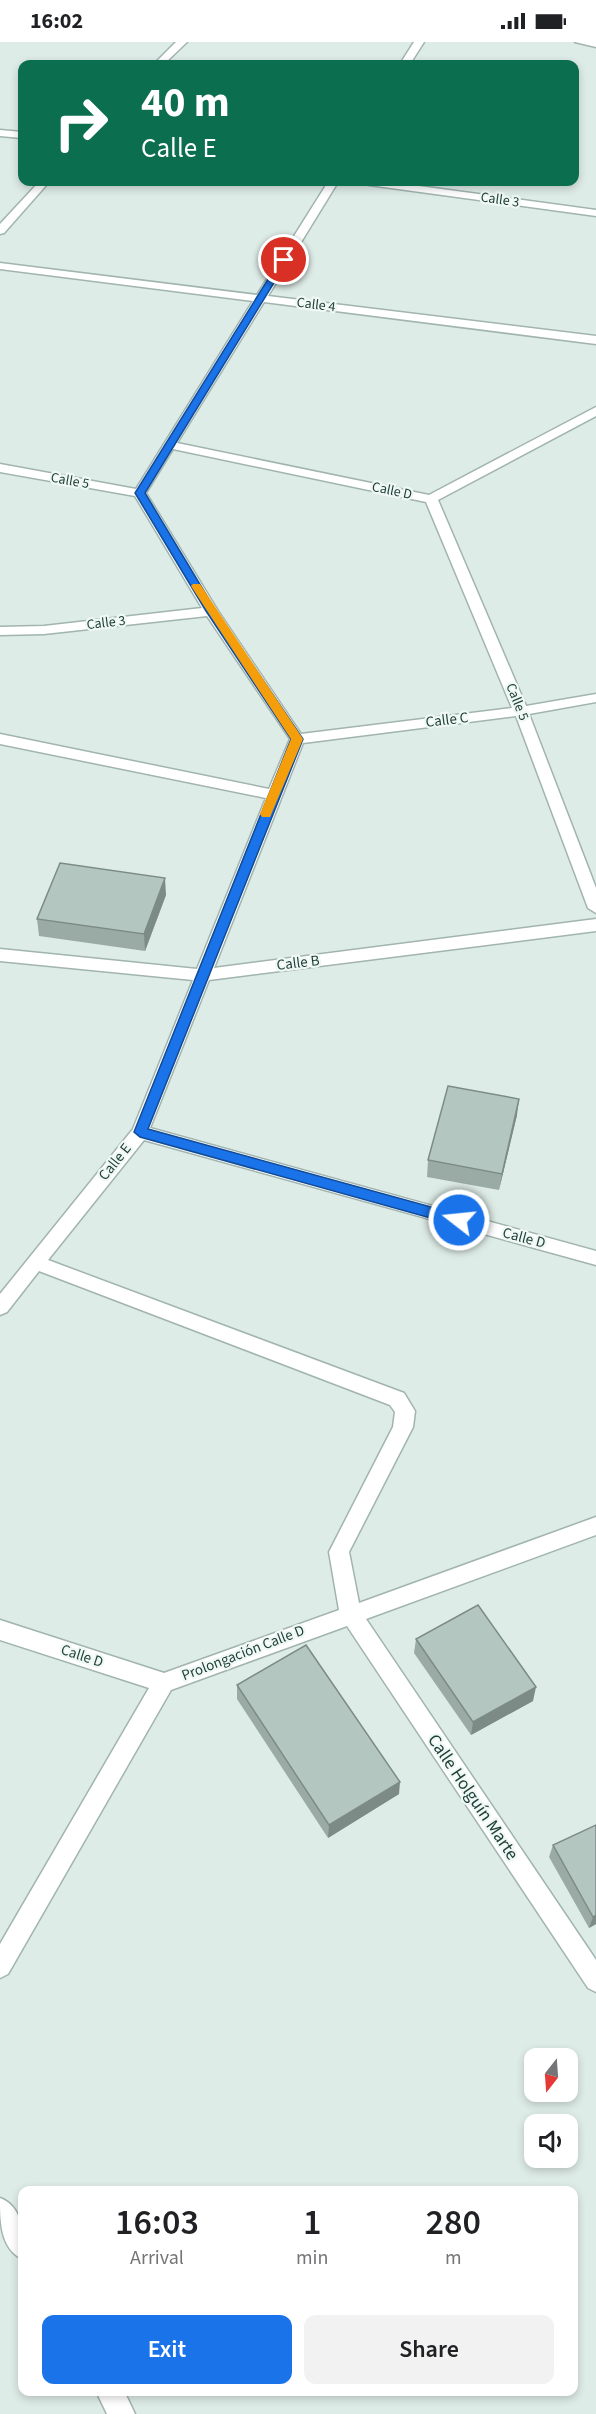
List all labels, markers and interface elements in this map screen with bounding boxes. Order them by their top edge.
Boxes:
text: 16:02 [30,5,83,37]
text: 40 m [141,73,230,133]
icon: right [42,84,120,162]
text: Calle E [141,129,217,168]
street label: Calle 3 [479,187,521,213]
pin [258,234,309,285]
icon: arrive [267,243,300,276]
street label: Calle 4 [295,293,337,317]
street label: Calle 5 [49,468,91,494]
street label: Calle D [370,477,414,505]
street label: Calle 3 [85,611,127,635]
street label: Calle 5 [500,680,534,724]
street label: Calle C [424,707,470,733]
street label: Calle B [275,950,321,976]
street label: Calle E [94,1139,136,1185]
position arrow [427,1188,491,1252]
street label: Calle D [500,1222,548,1254]
street label: Prolongación Calle D [179,1620,307,1686]
street label: Calle D [58,1639,106,1673]
street label: Calle Holguín Marte [422,1729,525,1865]
north arrow [524,2048,578,2102]
map controls [524,2048,578,2168]
button: sound [524,2114,578,2168]
text: 16:03 [115,2197,199,2248]
text: 1 [303,2197,321,2248]
text: 280 [425,2197,481,2248]
text: Arrival [130,2244,184,2272]
text: min [296,2244,328,2272]
text: m [445,2244,461,2272]
button: Exit [42,2315,292,2384]
button: Share [304,2315,554,2384]

